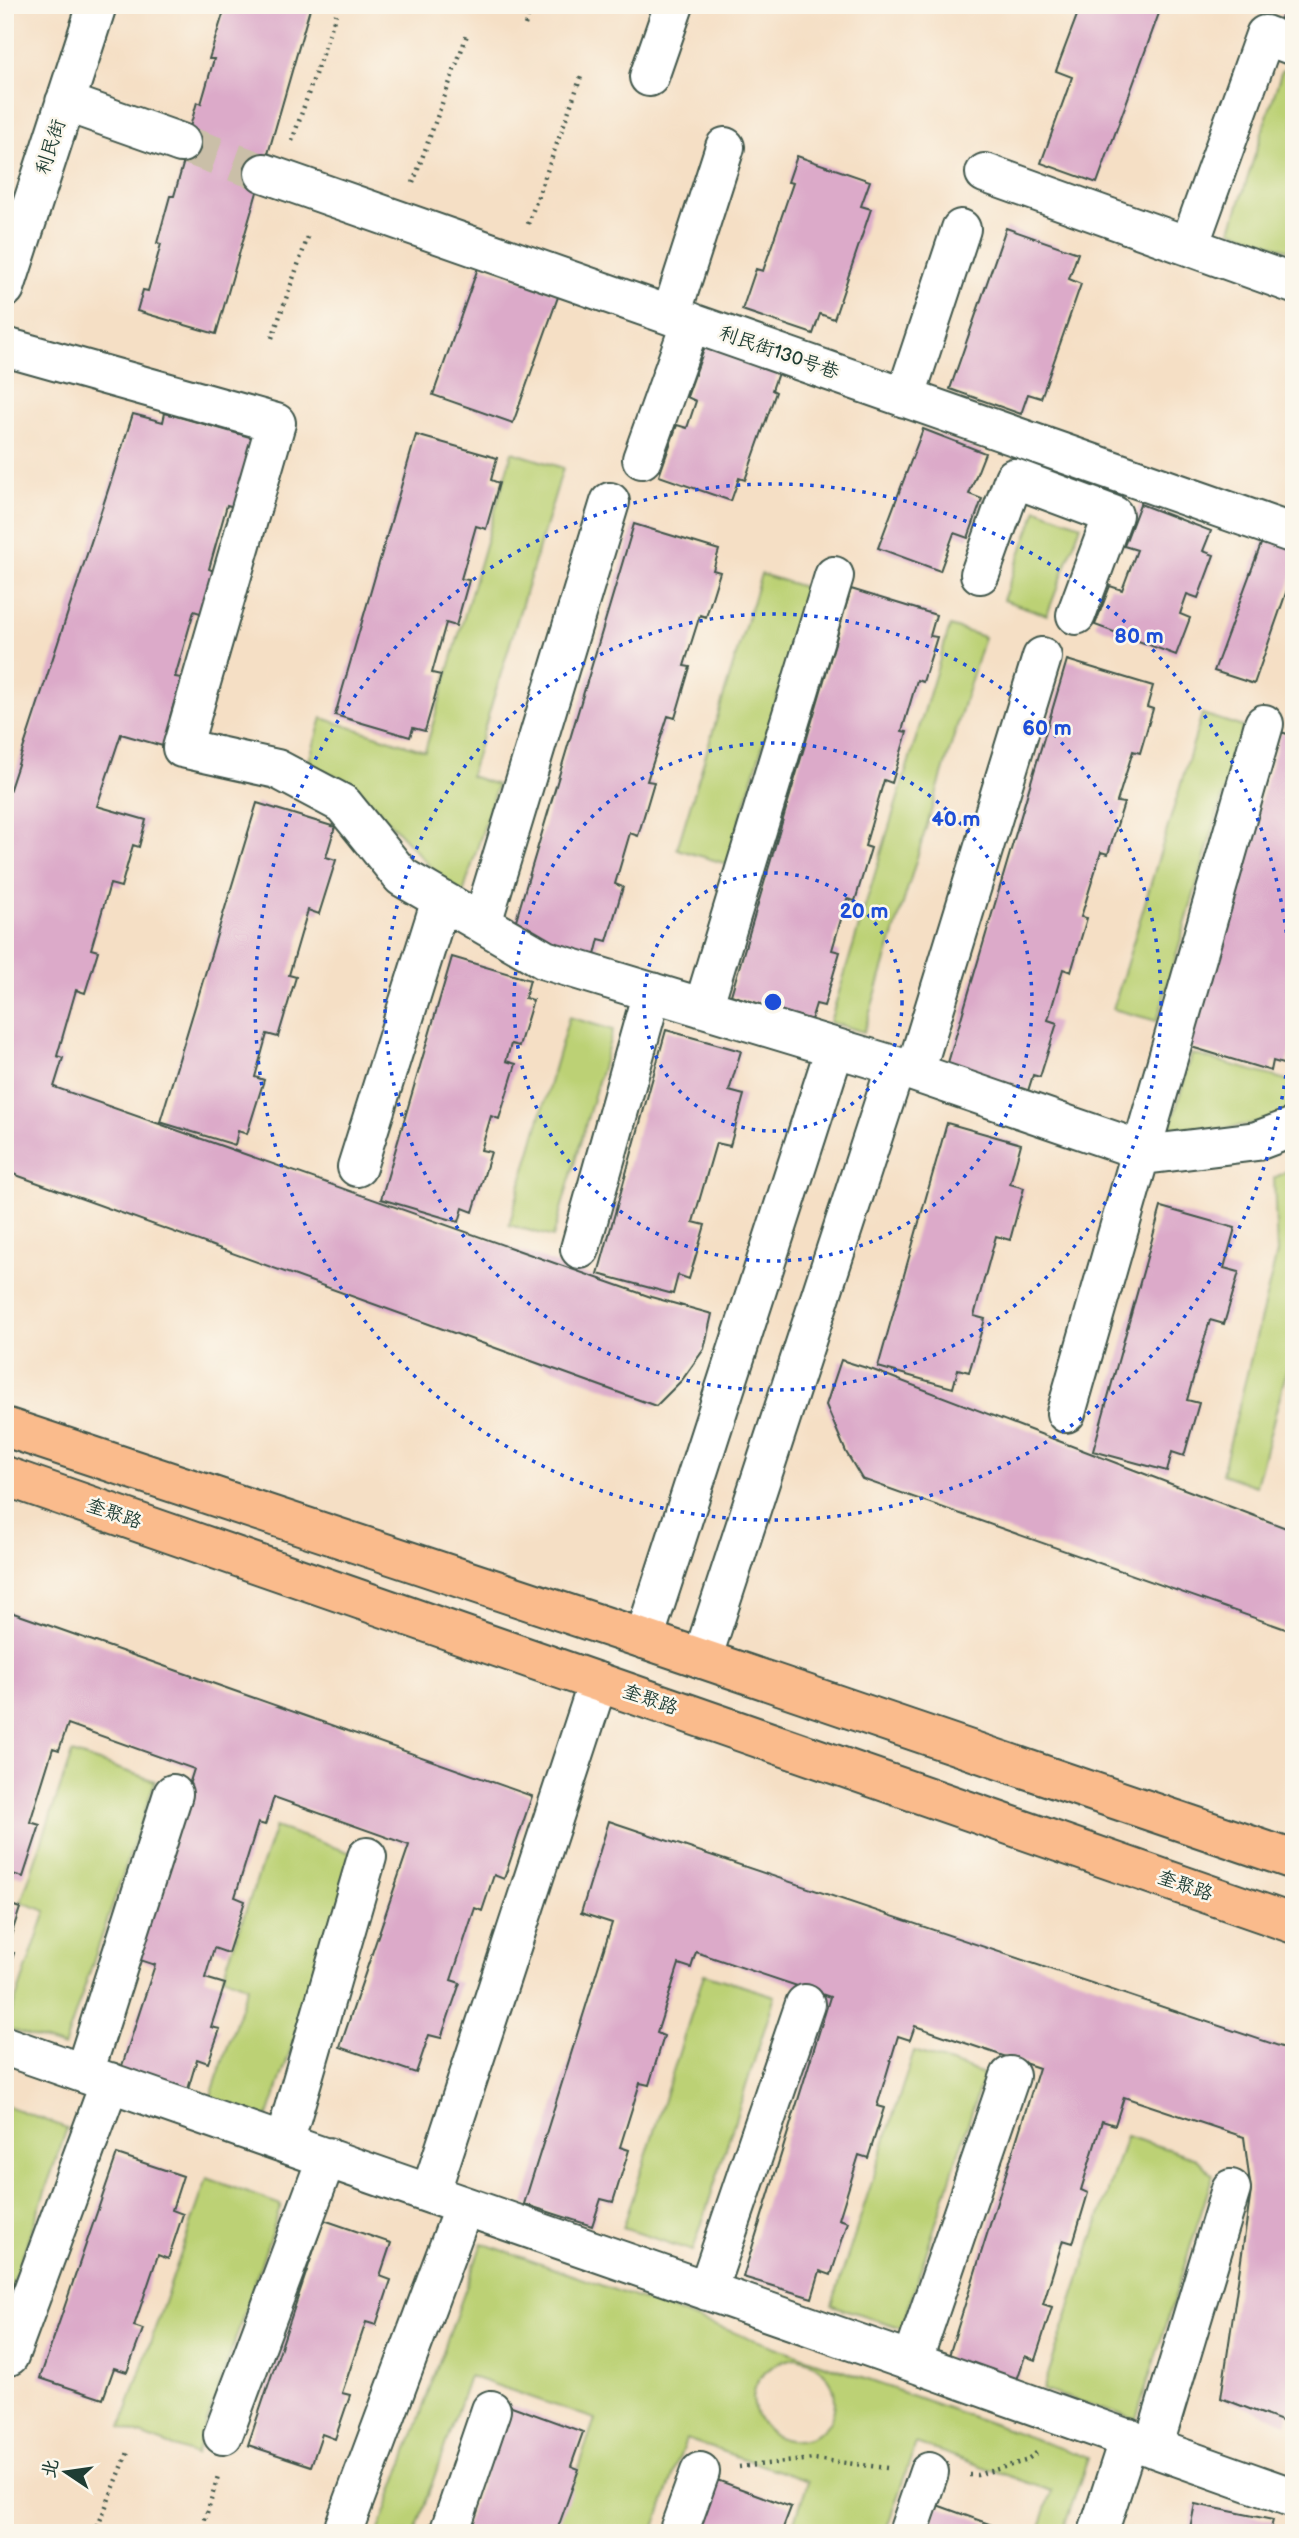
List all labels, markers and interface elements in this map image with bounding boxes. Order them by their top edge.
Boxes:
street label: 利民街 [31,116,71,178]
street label: 利民街130号巷 [716,322,842,384]
text: 80 m [1114,624,1164,649]
text: 60 m [1022,716,1072,741]
text: 40 m [931,807,981,832]
text: 20 m [840,899,888,924]
centre of rings [761,990,785,1014]
street label: 奎聚路 [83,1494,145,1534]
street label: 奎聚路 [619,1680,681,1720]
street label: 奎聚路 [1154,1866,1216,1906]
north arrow [32,2436,102,2506]
text: 北 [38,2457,64,2480]

